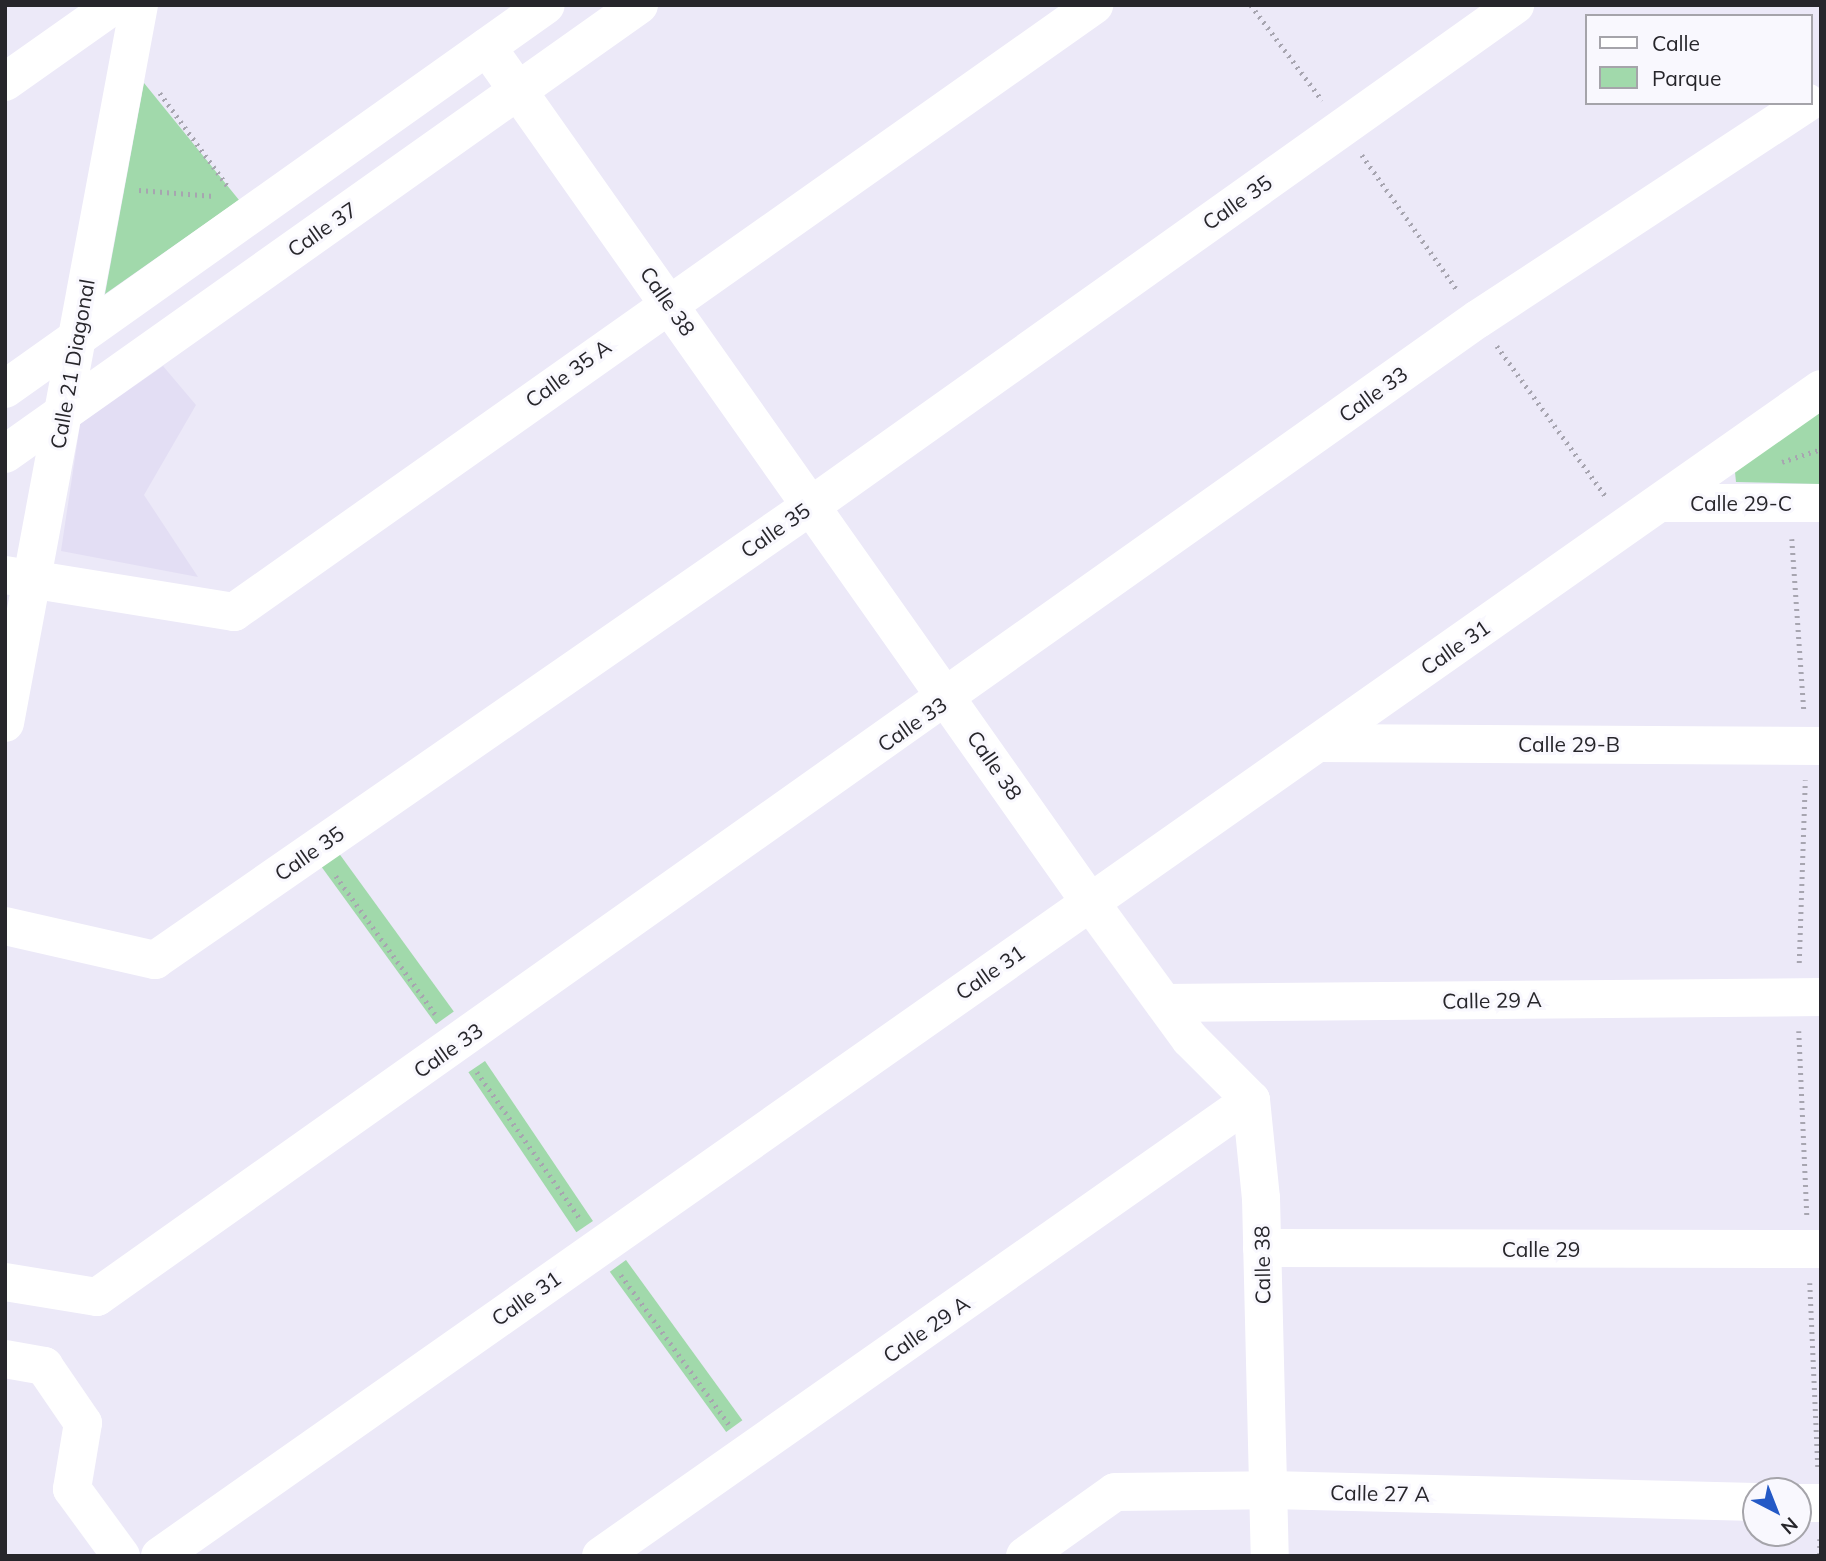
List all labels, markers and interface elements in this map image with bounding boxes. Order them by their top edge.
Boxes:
legend [1584,14,1812,105]
text: Calle [1652,30,1700,56]
text: Parque [1652,65,1721,91]
street label: Calle 35 [1198,169,1276,235]
street label: Calle 37 [283,196,361,262]
street label: Calle 38 [635,262,701,340]
street label: Calle 21 Diagonal [45,277,99,451]
street label: Calle 35 A [520,334,616,412]
street label: Calle 33 [1334,361,1412,427]
street label: Calle 29-C [1690,490,1792,516]
street label: Calle 35 [736,497,814,563]
street label: Calle 31 [1416,614,1494,680]
street label: Calle 33 [873,691,951,757]
street label: Calle 38 [962,726,1028,804]
street label: Calle 29-B [1518,731,1620,757]
street label: Calle 35 [270,820,348,886]
street label: Calle 31 [951,939,1029,1005]
street label: Calle 29 A [1442,987,1542,1013]
street label: Calle 33 [409,1017,487,1083]
street label: Calle 38 [1249,1225,1275,1305]
street label: Calle 29 [1502,1236,1580,1262]
street label: Calle 31 [487,1265,565,1331]
street label: Calle 29 A [878,1290,974,1368]
north arrow [1742,1477,1812,1547]
street label: Calle 27 A [1330,1480,1430,1506]
text: N [1776,1512,1803,1540]

